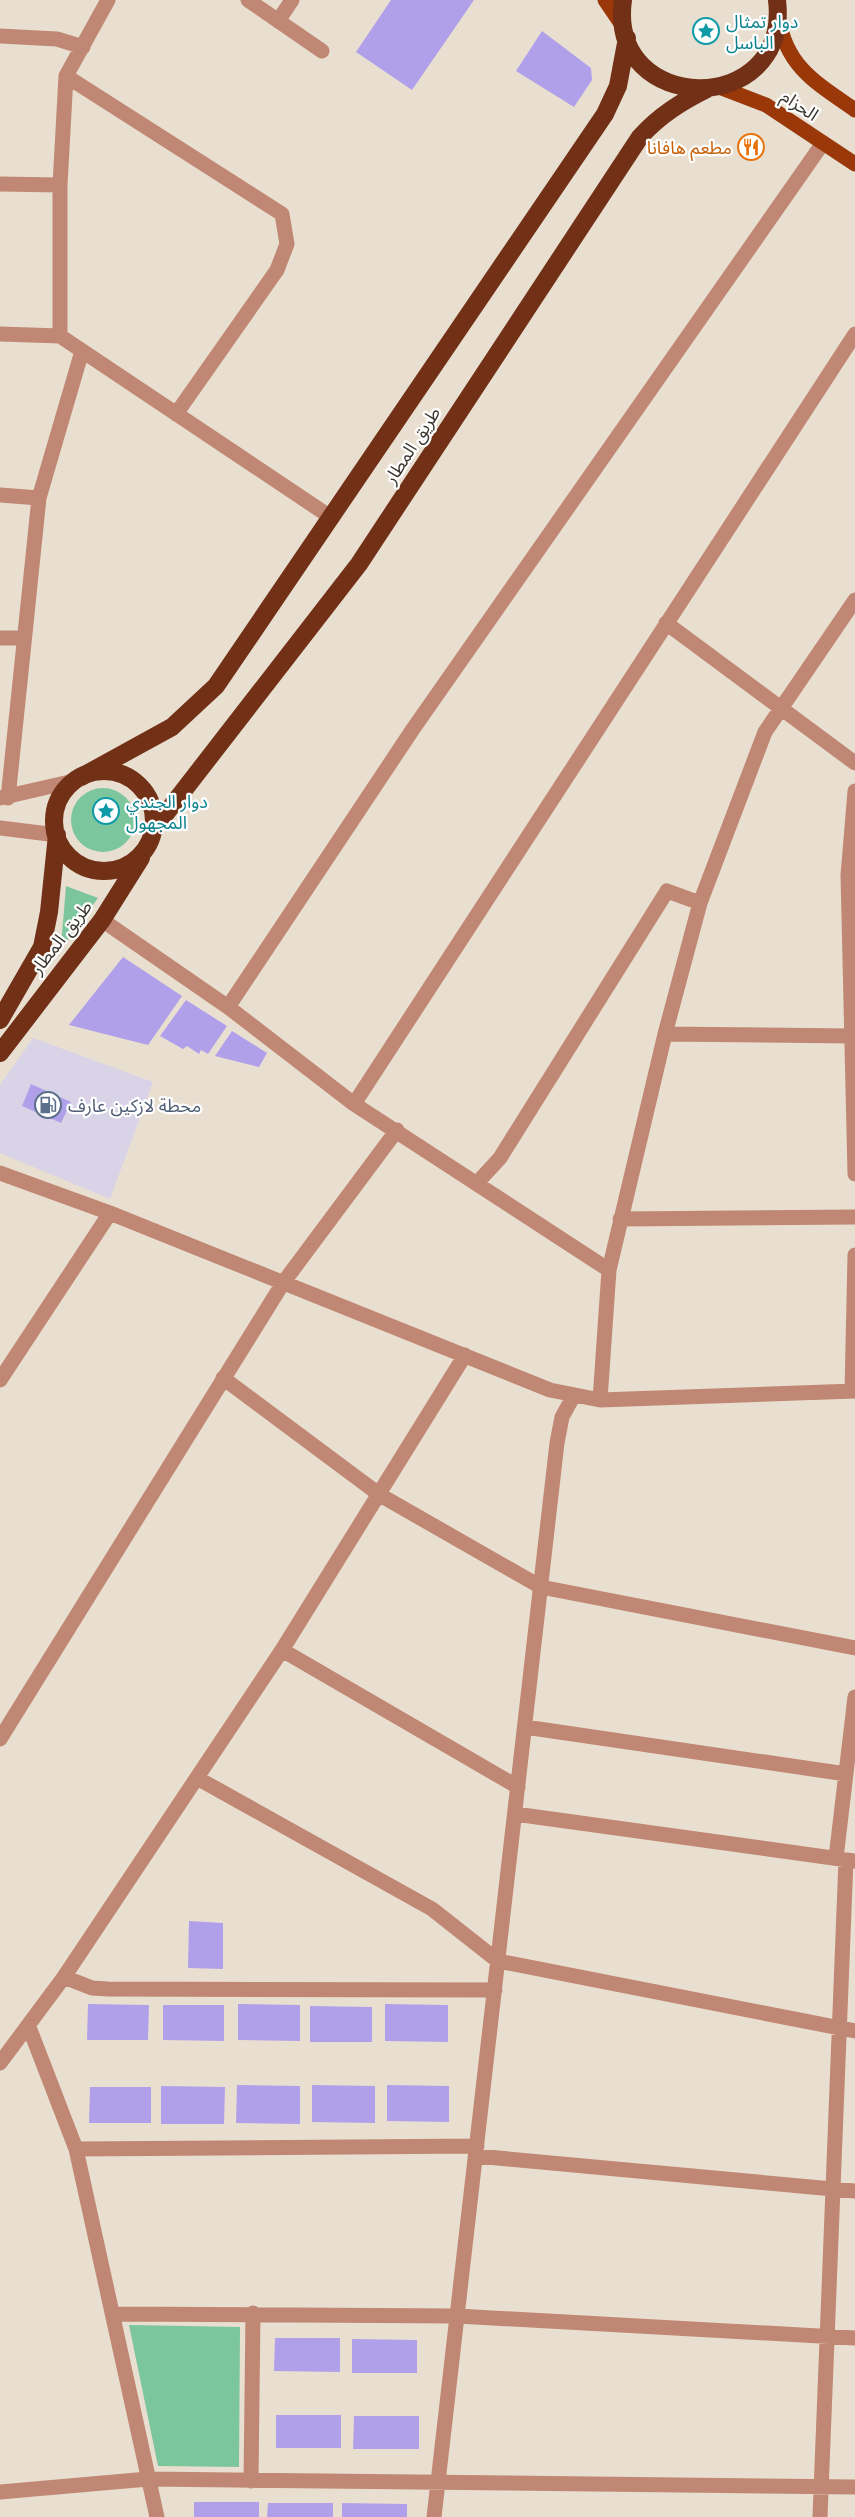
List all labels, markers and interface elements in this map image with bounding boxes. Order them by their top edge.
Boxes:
place label: دوار تمثال الباسل [726,11,798,54]
place icon: دوار تمثال الباسل [691,16,721,46]
street label: الحزام [775,85,822,128]
restaurant icon: مطعم هافانا [736,132,766,162]
place label: مطعم هافانا [647,137,732,161]
street label: طريق المطار [379,403,445,489]
place label: دوار الجندي المجهول [126,791,208,834]
place icon: دوار الجندي المجهول [91,796,121,826]
street label: طريق المطار [25,896,97,979]
fuel station icon: محطة لازكين عارف [33,1090,63,1120]
place label: محطة لازكين عارف [68,1095,201,1117]

